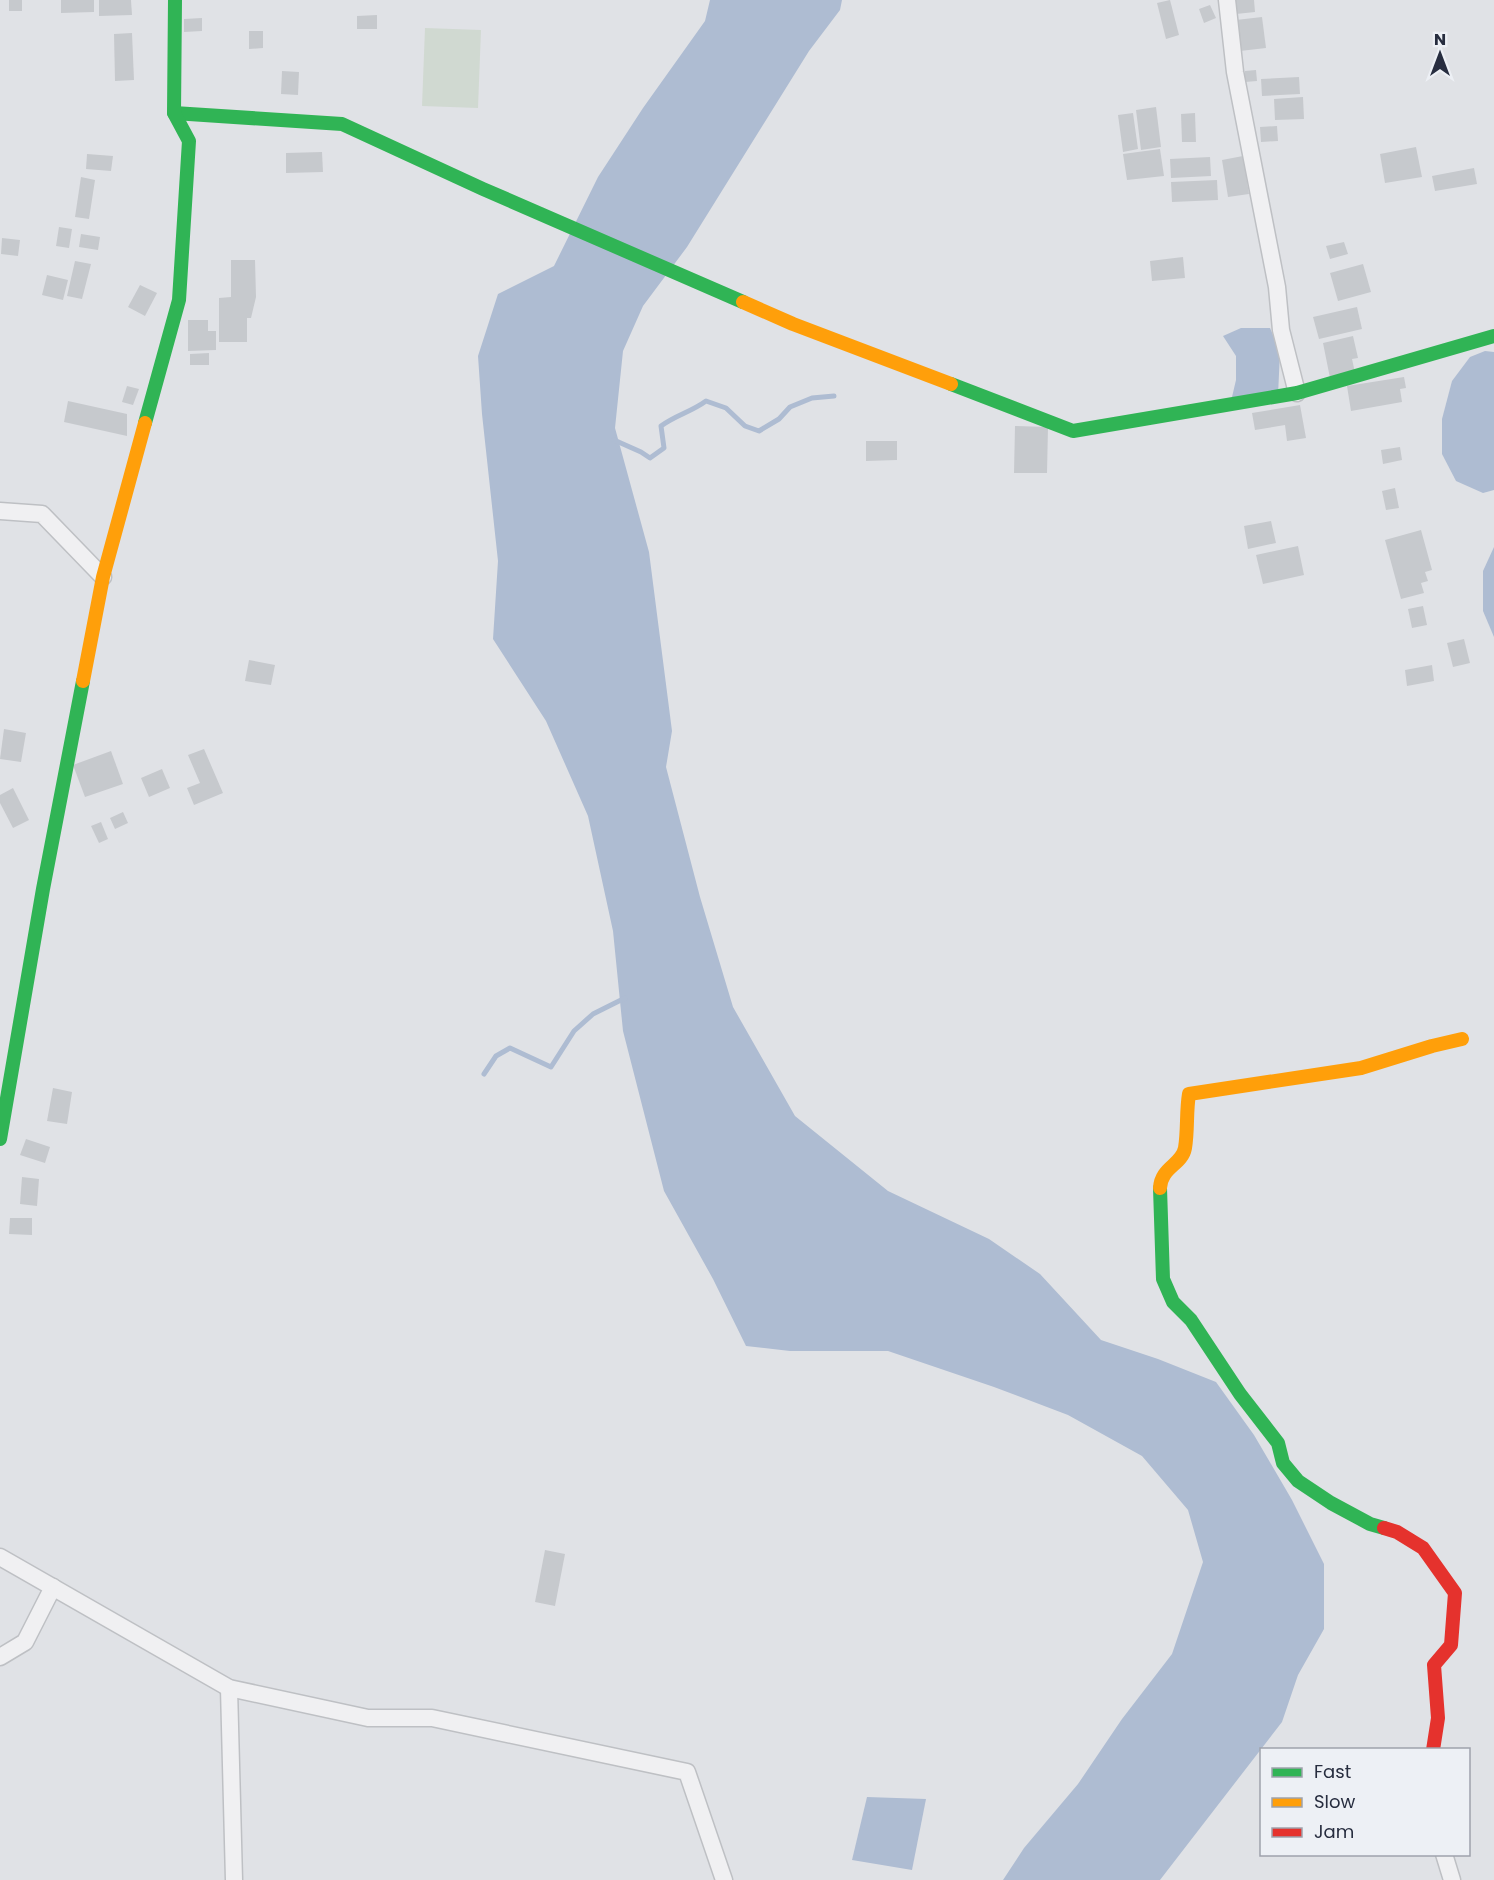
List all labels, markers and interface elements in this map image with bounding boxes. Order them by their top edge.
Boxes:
north arrow [1410,24,1470,84]
text: N [1434,28,1446,51]
legend [1260,1748,1470,1856]
text: Fast [1314,1759,1351,1784]
text: Slow [1314,1789,1356,1814]
text: Jam [1314,1819,1354,1844]

